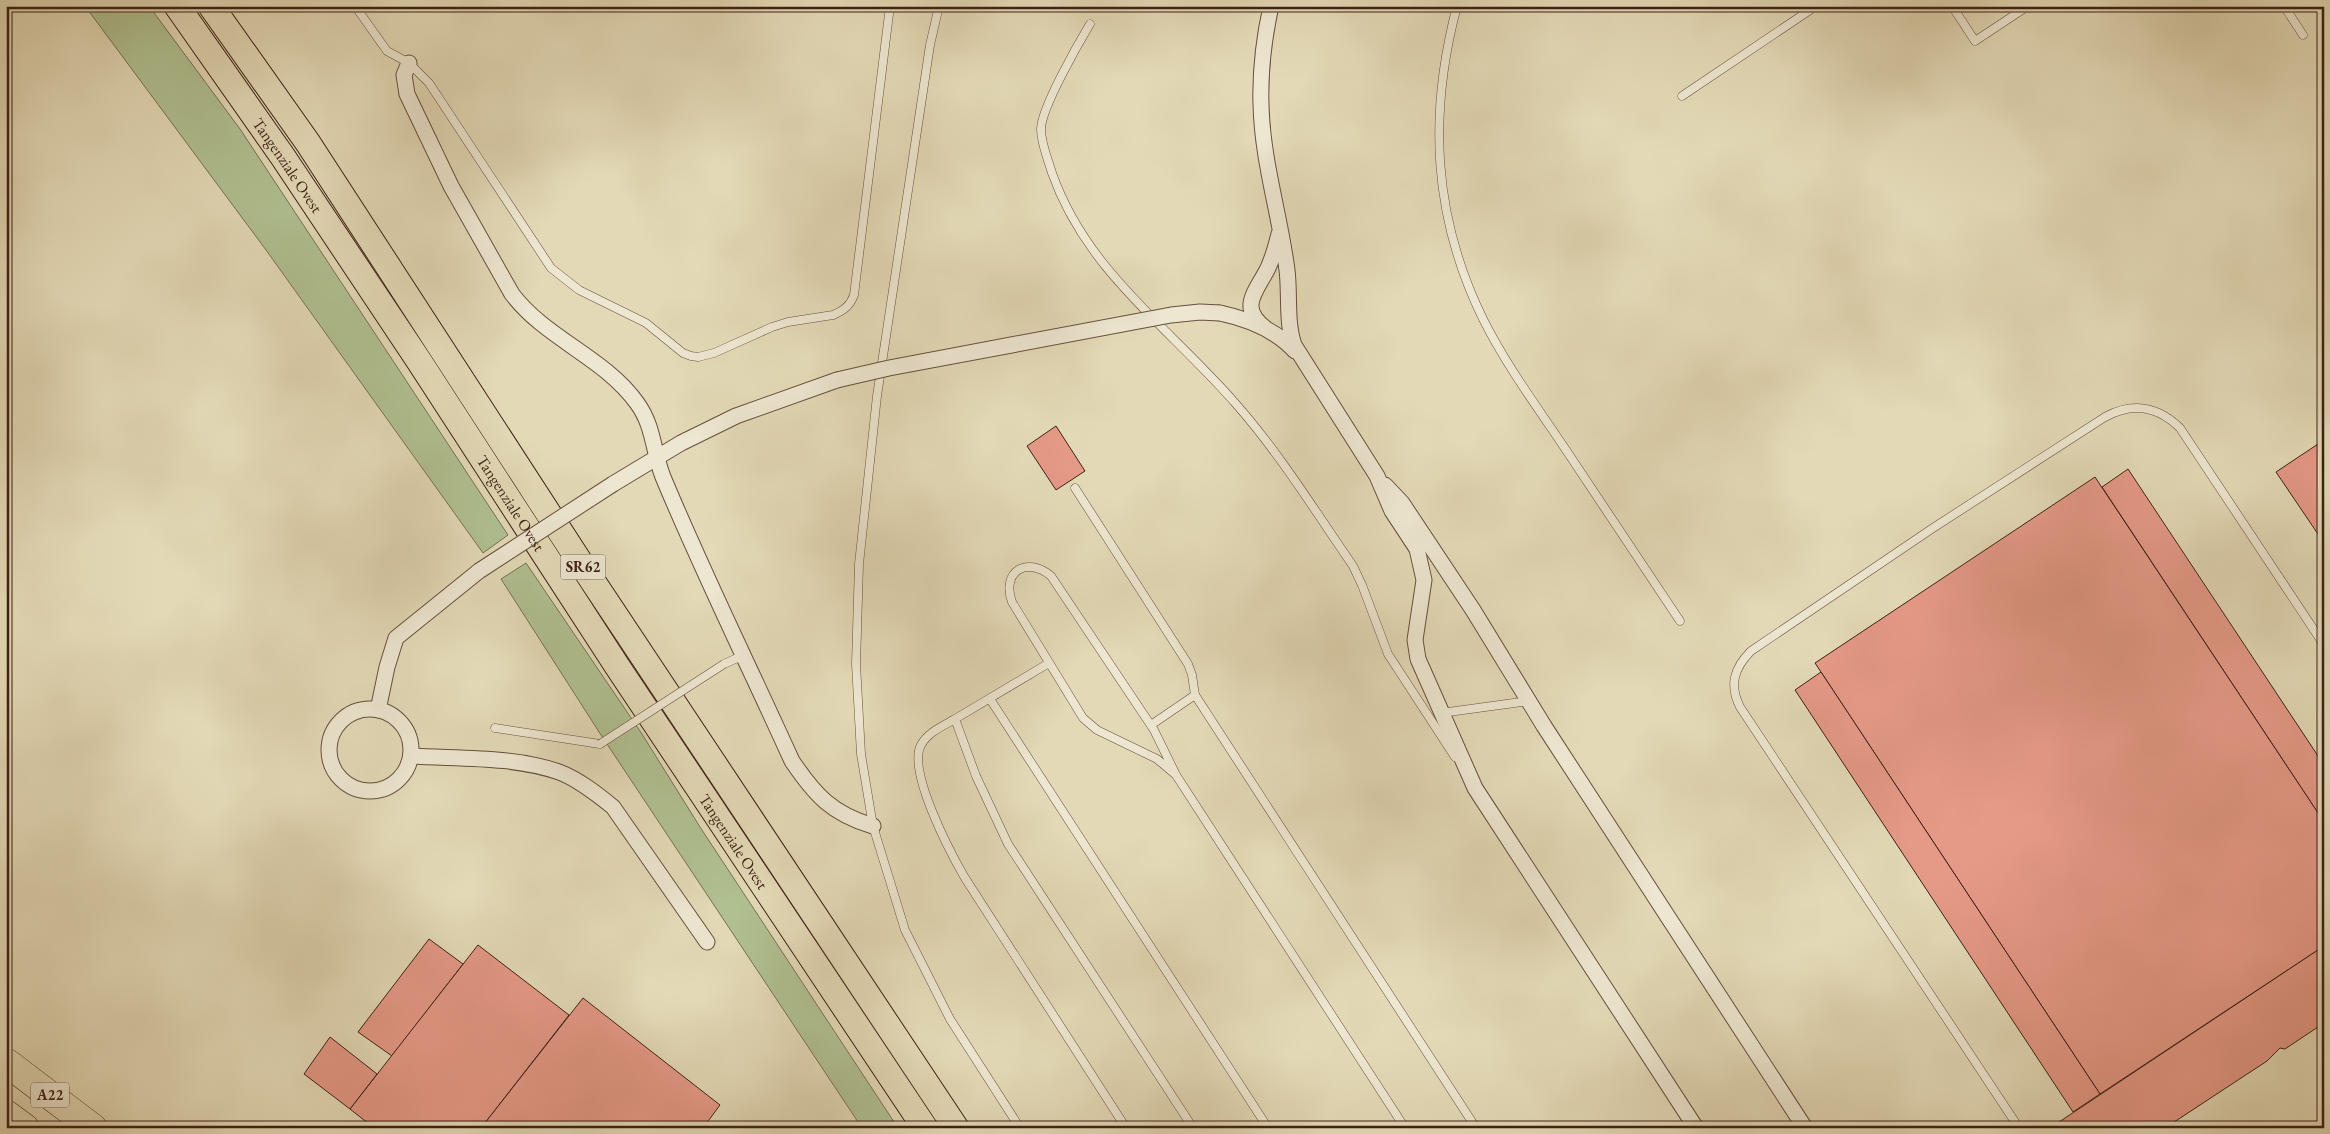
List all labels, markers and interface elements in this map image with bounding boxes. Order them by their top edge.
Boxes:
street label: Tangenziale Ovest [248,114,327,217]
street label: Tangenziale Ovest [472,451,550,555]
road number: SR62 [560,554,606,580]
street label: Tangenziale Ovest [694,790,773,893]
road number: A22 [31,1082,69,1108]

